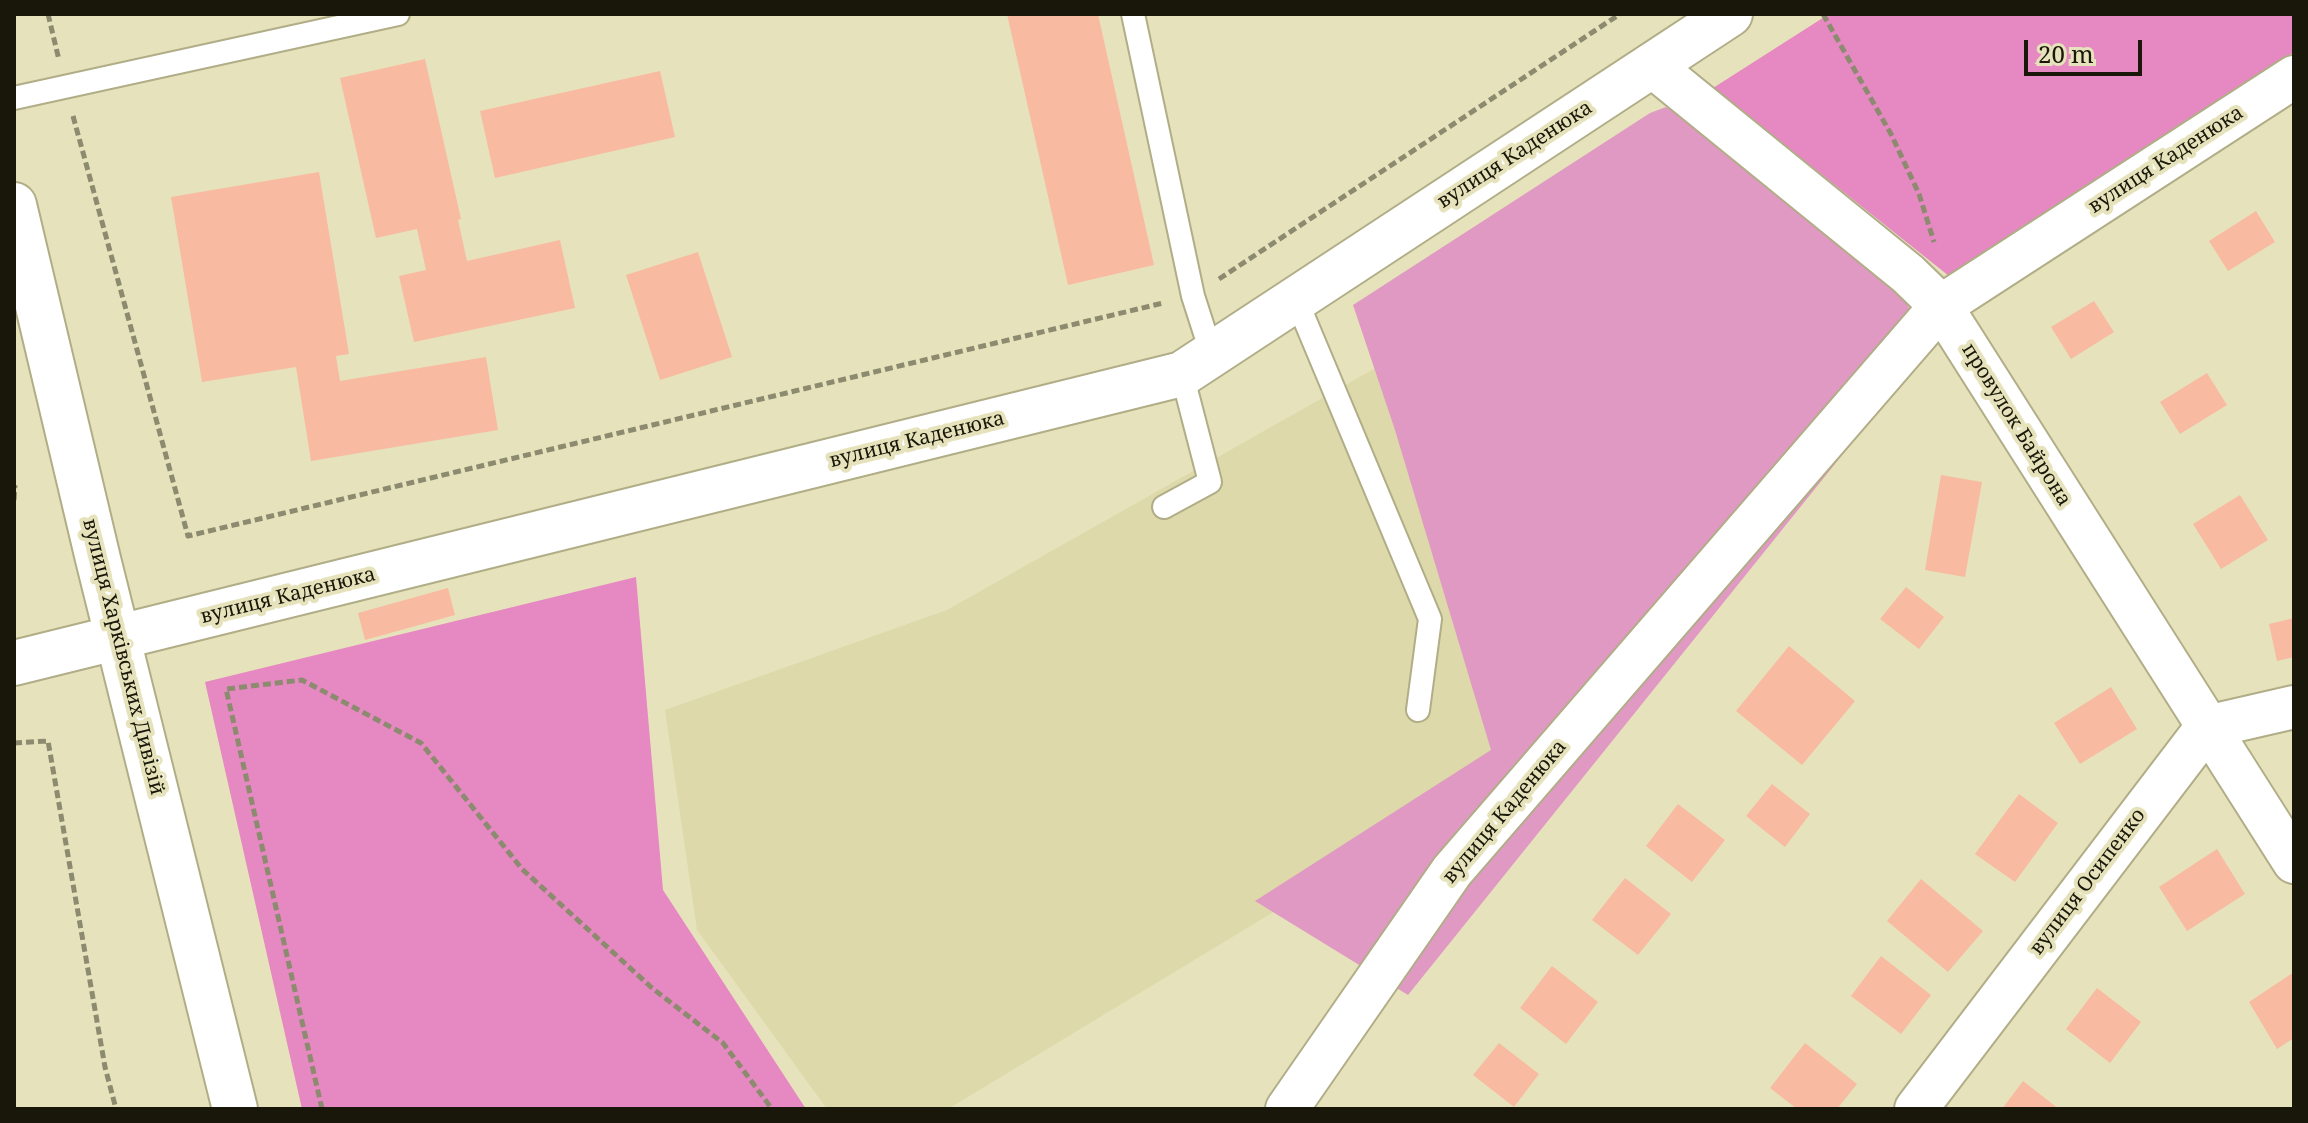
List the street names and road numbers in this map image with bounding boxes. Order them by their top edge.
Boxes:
street label: вулиця Каденюка [1433,96,1597,214]
street label: вулиця Каденюка [2084,101,2248,219]
street label: провулок Байрона [1956,339,2076,511]
street label: вулиця Каденюка [827,407,1007,473]
street label: вулиця Харківських Дивізій [77,516,169,798]
street label: вулиця Каденюка [198,563,378,629]
street label: вулиця Каденюка [1438,735,1572,889]
street label: вулиця Осипенко [2025,804,2151,960]

